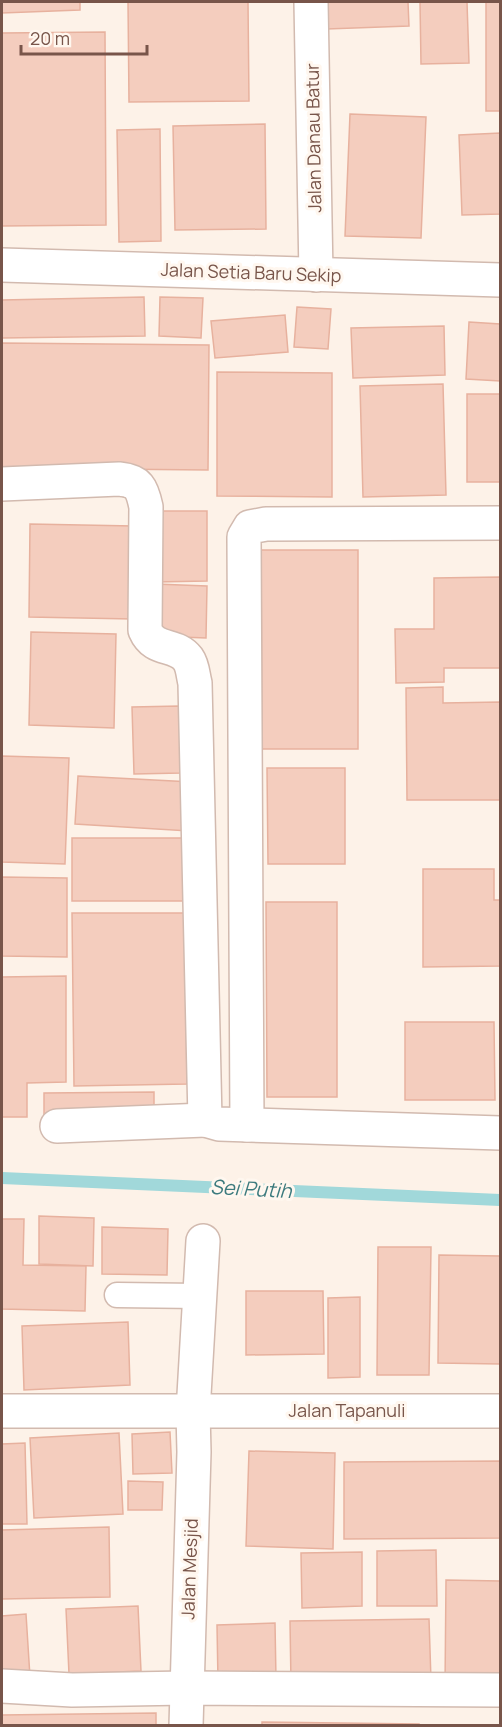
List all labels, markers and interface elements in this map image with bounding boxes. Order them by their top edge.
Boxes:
scale bar [21,18,147,56]
text: 20 m [30,26,70,50]
street label: Jalan Danau Batur [300,63,326,213]
street label: Jalan Setia Baru Sekip [160,257,342,287]
water label: Sei Putih [210,1173,293,1204]
street label: Jalan Tapanuli [289,1398,405,1422]
street label: Jalan Mesjid [175,1518,203,1620]

